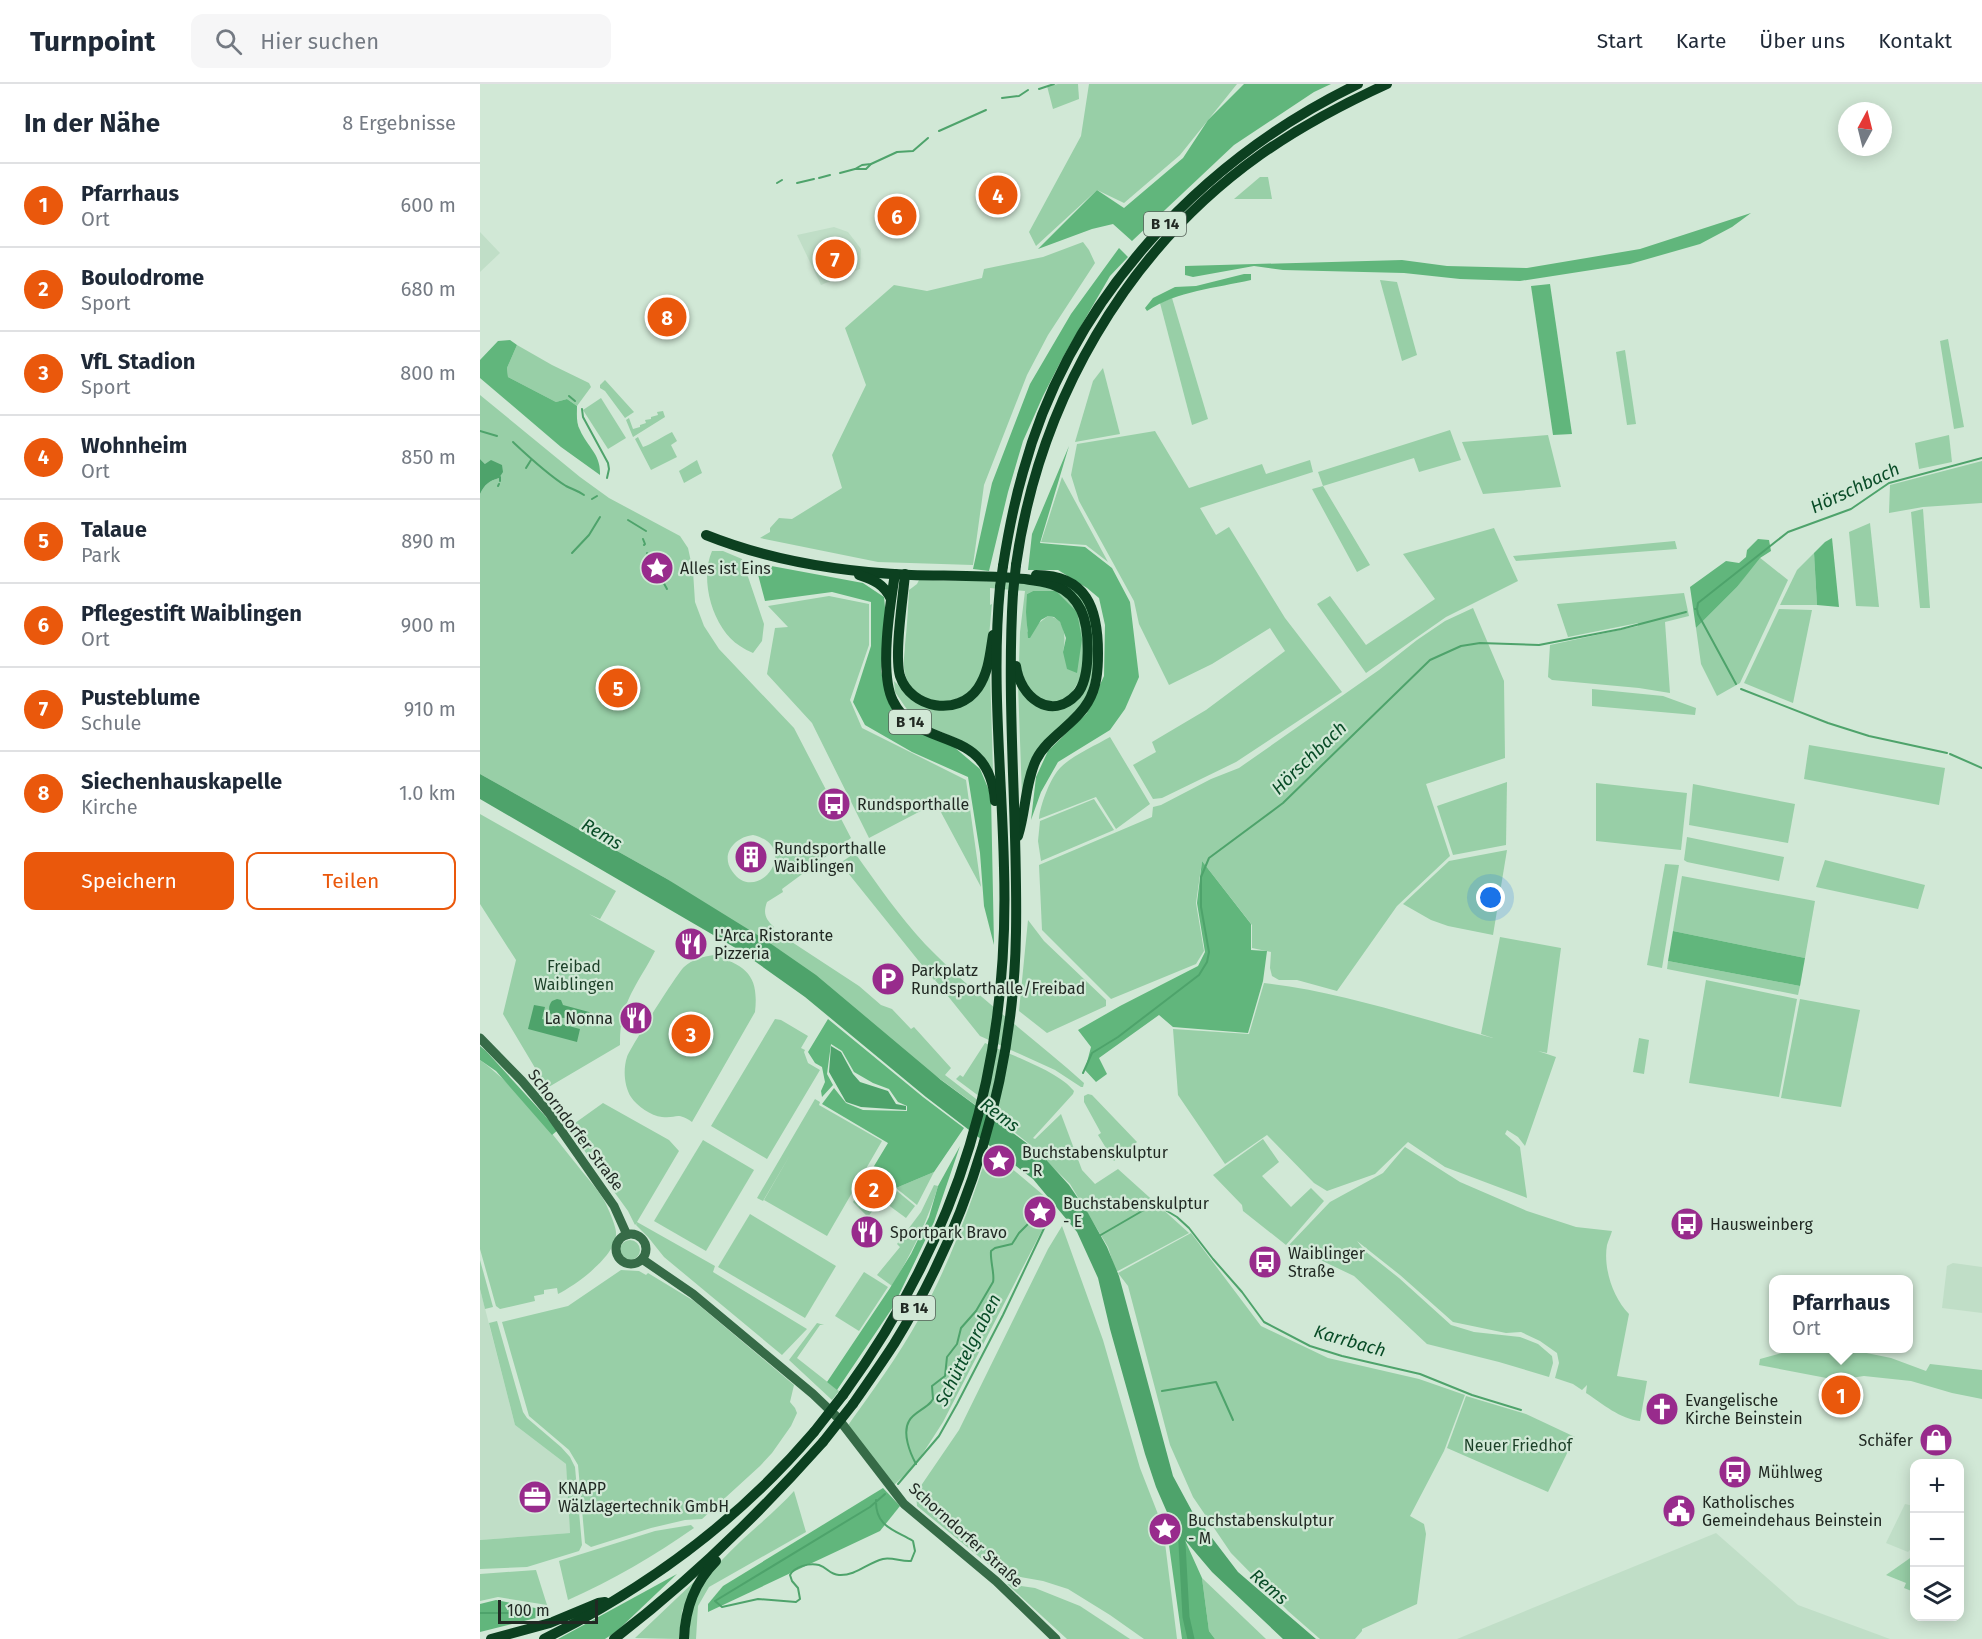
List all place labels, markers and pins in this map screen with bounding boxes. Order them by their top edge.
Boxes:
pin: 4 [978,172,1018,218]
pin: 6 [878,194,916,238]
pin: 7 [816,236,854,282]
pin: 8 [648,294,687,340]
place icon: Alles ist Eins [639,550,675,586]
place label: Alles ist Eins [680,559,771,578]
pin: 5 [598,666,638,710]
bus stop icon: Rundsporthalle [816,786,852,822]
place label: Rundsporthalle [857,795,969,814]
building icon: Rundsporthalle Waiblingen [733,839,769,875]
place label: Rundsporthalle Waiblingen [774,839,886,876]
restaurant icon: L'Arca Ristorante Pizzeria [673,926,709,962]
place label: L'Arca Ristorante Pizzeria [714,926,833,963]
parking icon: Parkplatz Rundsporthalle/Freibad [870,961,906,997]
place label: Parkplatz Rundsporthalle/Freibad [911,961,1085,998]
restaurant icon: La Nonna [618,1000,654,1036]
place label: La Nonna [545,1009,613,1028]
pin: 3 [672,1012,710,1056]
place icon: Buchstabenskulptur - R [981,1143,1017,1179]
place label: Buchstabenskulptur - R [1022,1143,1169,1180]
pin: 2 [854,1166,894,1212]
place icon: Buchstabenskulptur - E [1022,1194,1058,1230]
place label: Buchstabenskulptur - E [1063,1194,1210,1231]
bus stop icon: Hausweinberg [1669,1206,1705,1242]
restaurant icon: Sportpark Bravo [849,1214,885,1250]
place label: Hausweinberg [1710,1215,1813,1234]
place label: Sportpark Bravo [890,1223,1007,1242]
bus stop icon: Waiblinger Straße [1247,1244,1283,1280]
place label: Waiblinger Straße [1288,1244,1366,1281]
pin: 1 [1822,1372,1860,1418]
church icon: Evangelische Kirche Beinstein [1644,1391,1680,1427]
place label: Evangelische Kirche Beinstein [1685,1391,1803,1428]
shop icon: Schäfer [1918,1422,1954,1458]
place label: Schäfer [1858,1431,1914,1450]
bus stop icon: Mühlweg [1717,1454,1753,1490]
place label: Mühlweg [1758,1463,1823,1482]
office icon: KNAPP Wälzlagertechnik GmbH [517,1479,553,1515]
place label: KNAPP Wälzlagertechnik GmbH [558,1479,729,1516]
public building icon: Katholisches Gemeindehaus Beinstein [1661,1493,1697,1529]
place label: Katholisches Gemeindehaus Beinstein [1702,1493,1882,1530]
place icon: Buchstabenskulptur - M [1147,1511,1183,1547]
place label: Buchstabenskulptur - M [1188,1511,1335,1548]

